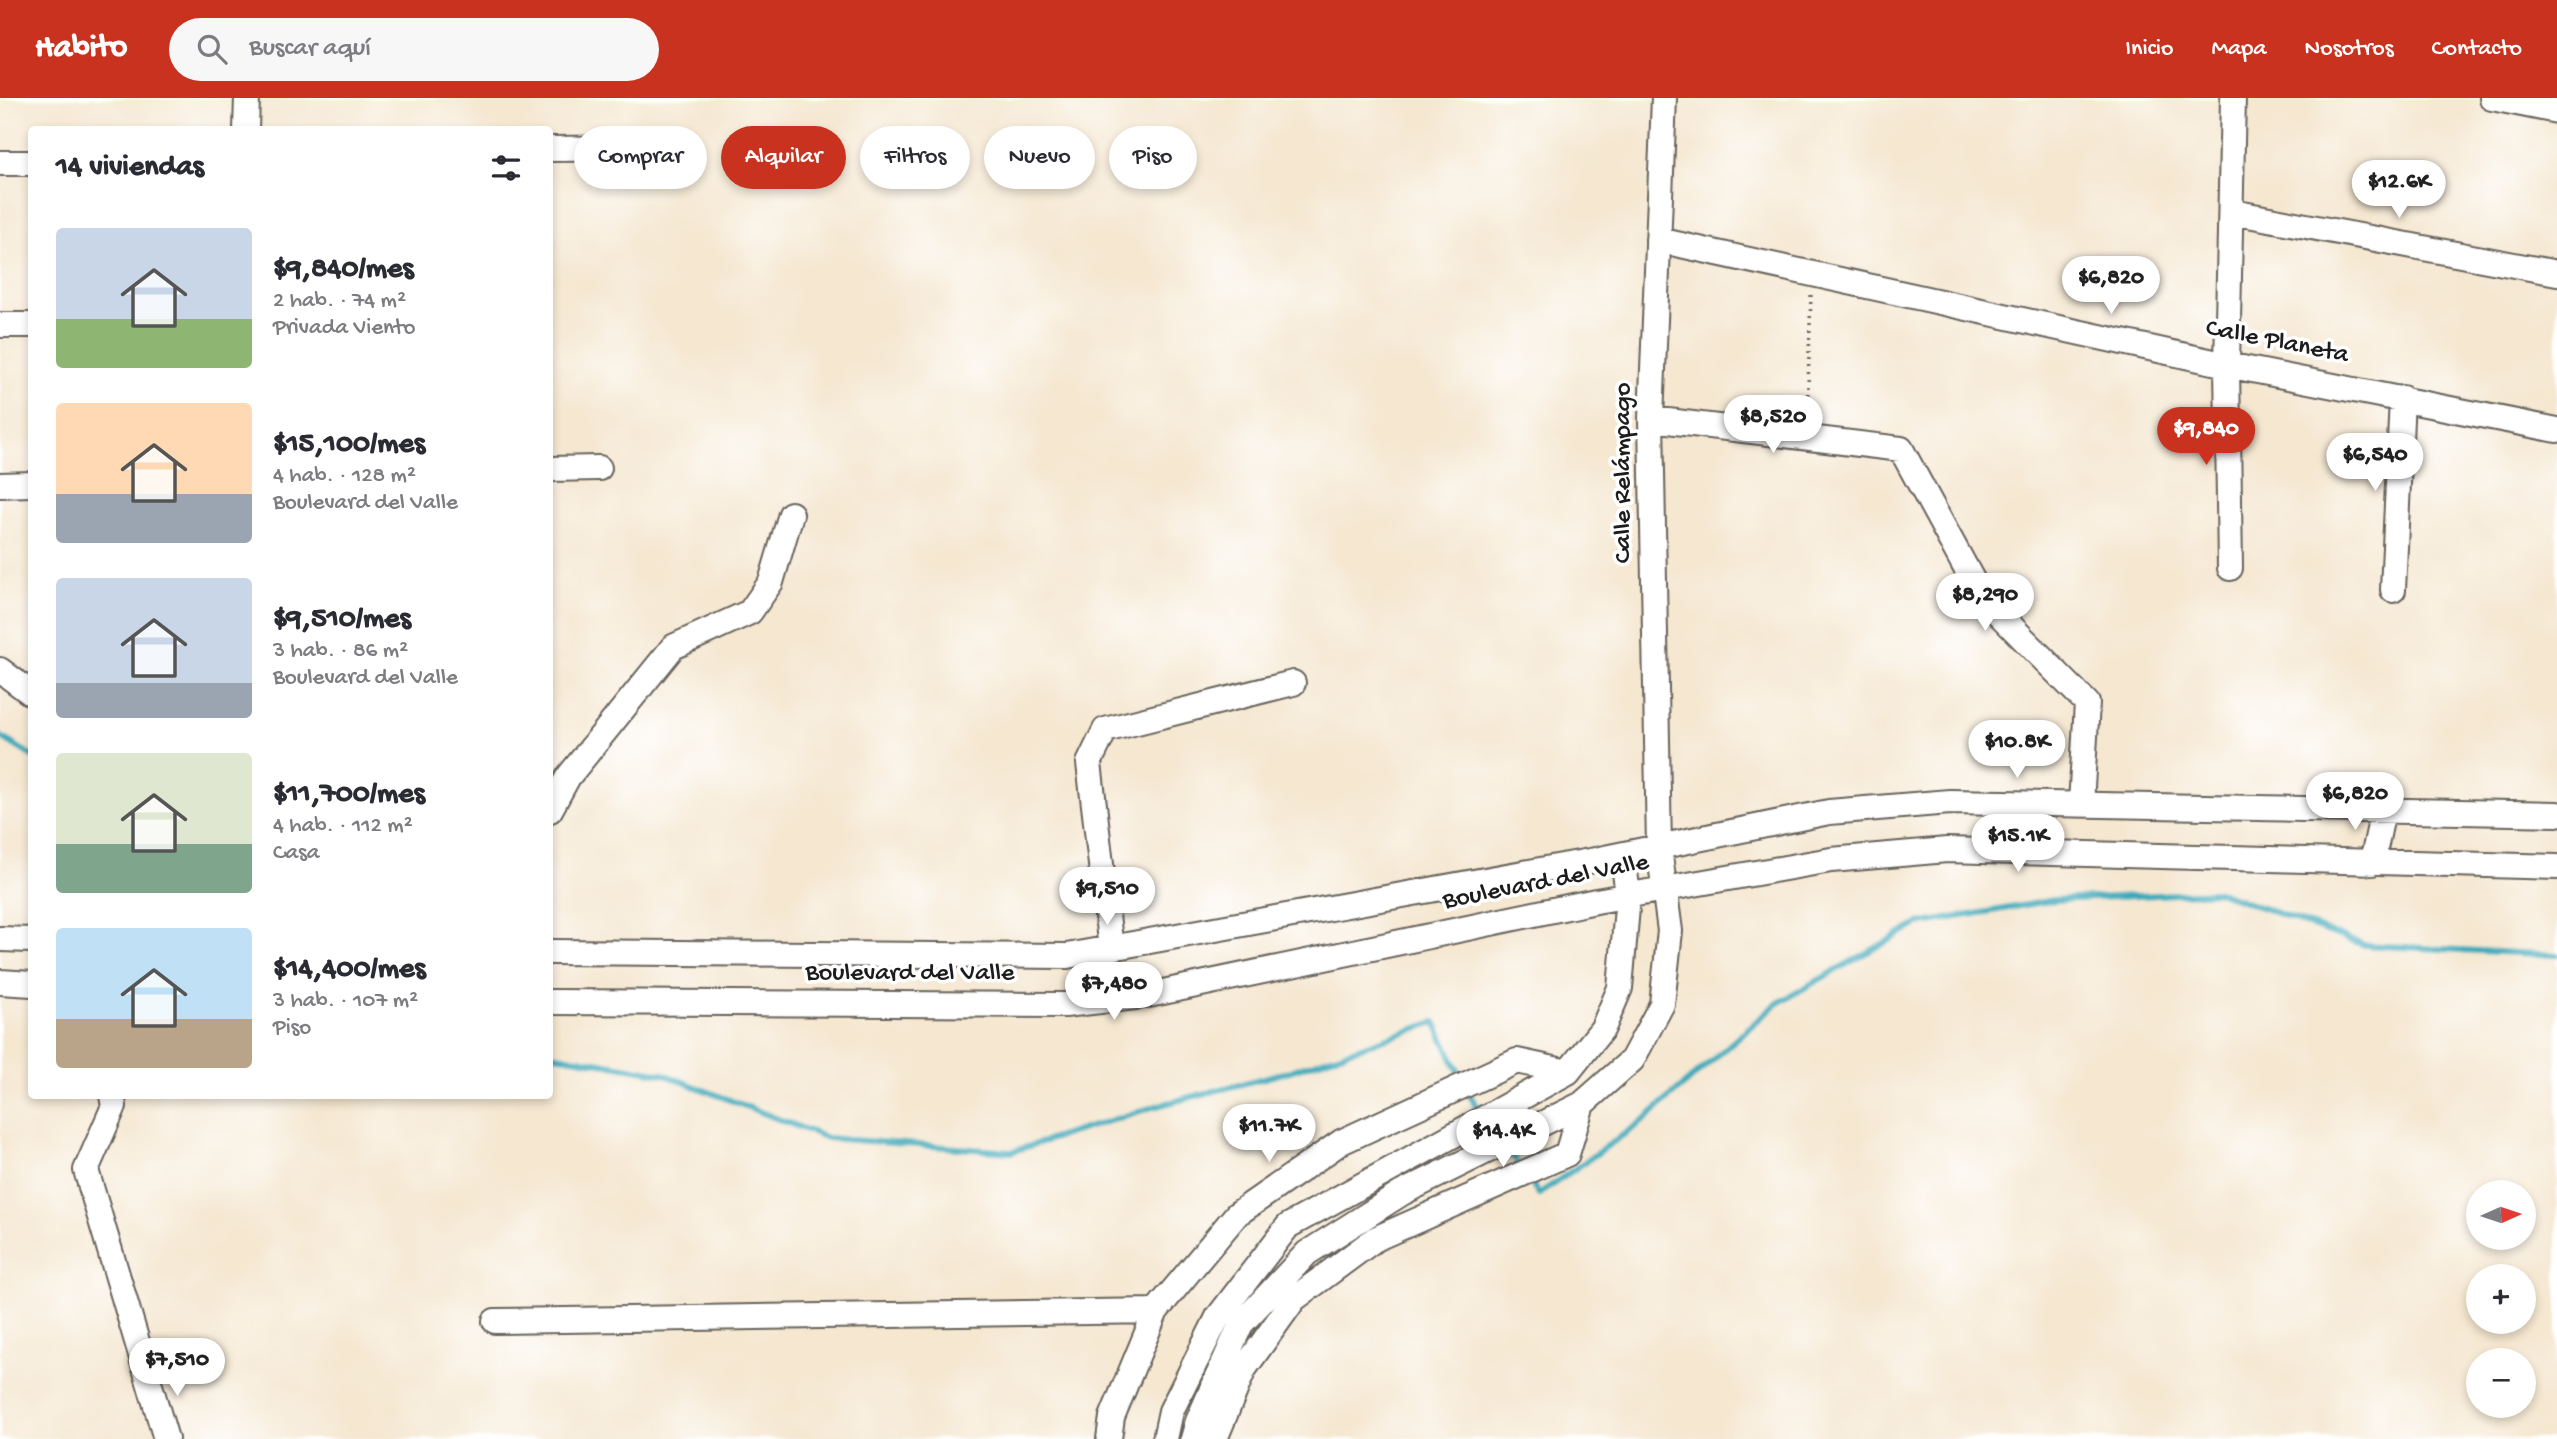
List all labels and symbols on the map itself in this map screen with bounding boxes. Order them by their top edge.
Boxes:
pin: $12.6K [2342,160,2456,220]
pin: $6,820 [2054,256,2168,316]
street label: Calle Planeta [2203,314,2353,372]
street label: Calle Relámpago [1609,383,1640,563]
pin: $8,520 [1716,396,1830,455]
pin: $9,840 [2149,408,2263,467]
pin: $6,540 [2318,434,2432,493]
pin: $8,290 [1928,574,2042,633]
pin: $10.8K [1960,720,2074,780]
pin: $6,820 [2298,772,2412,832]
pin: $15.1K [1961,814,2075,874]
street label: Boulevard del Valle [1440,848,1652,918]
pin: $9,510 [1050,868,1164,927]
street label: Boulevard del Valle [805,959,1015,990]
pin: $7,480 [1057,962,1171,1022]
pin: $11.7K [1212,1104,1326,1164]
pin: $14.4K [1446,1110,1560,1169]
north arrow [2466,1180,2536,1250]
pin: $7,510 [120,1338,234,1398]

